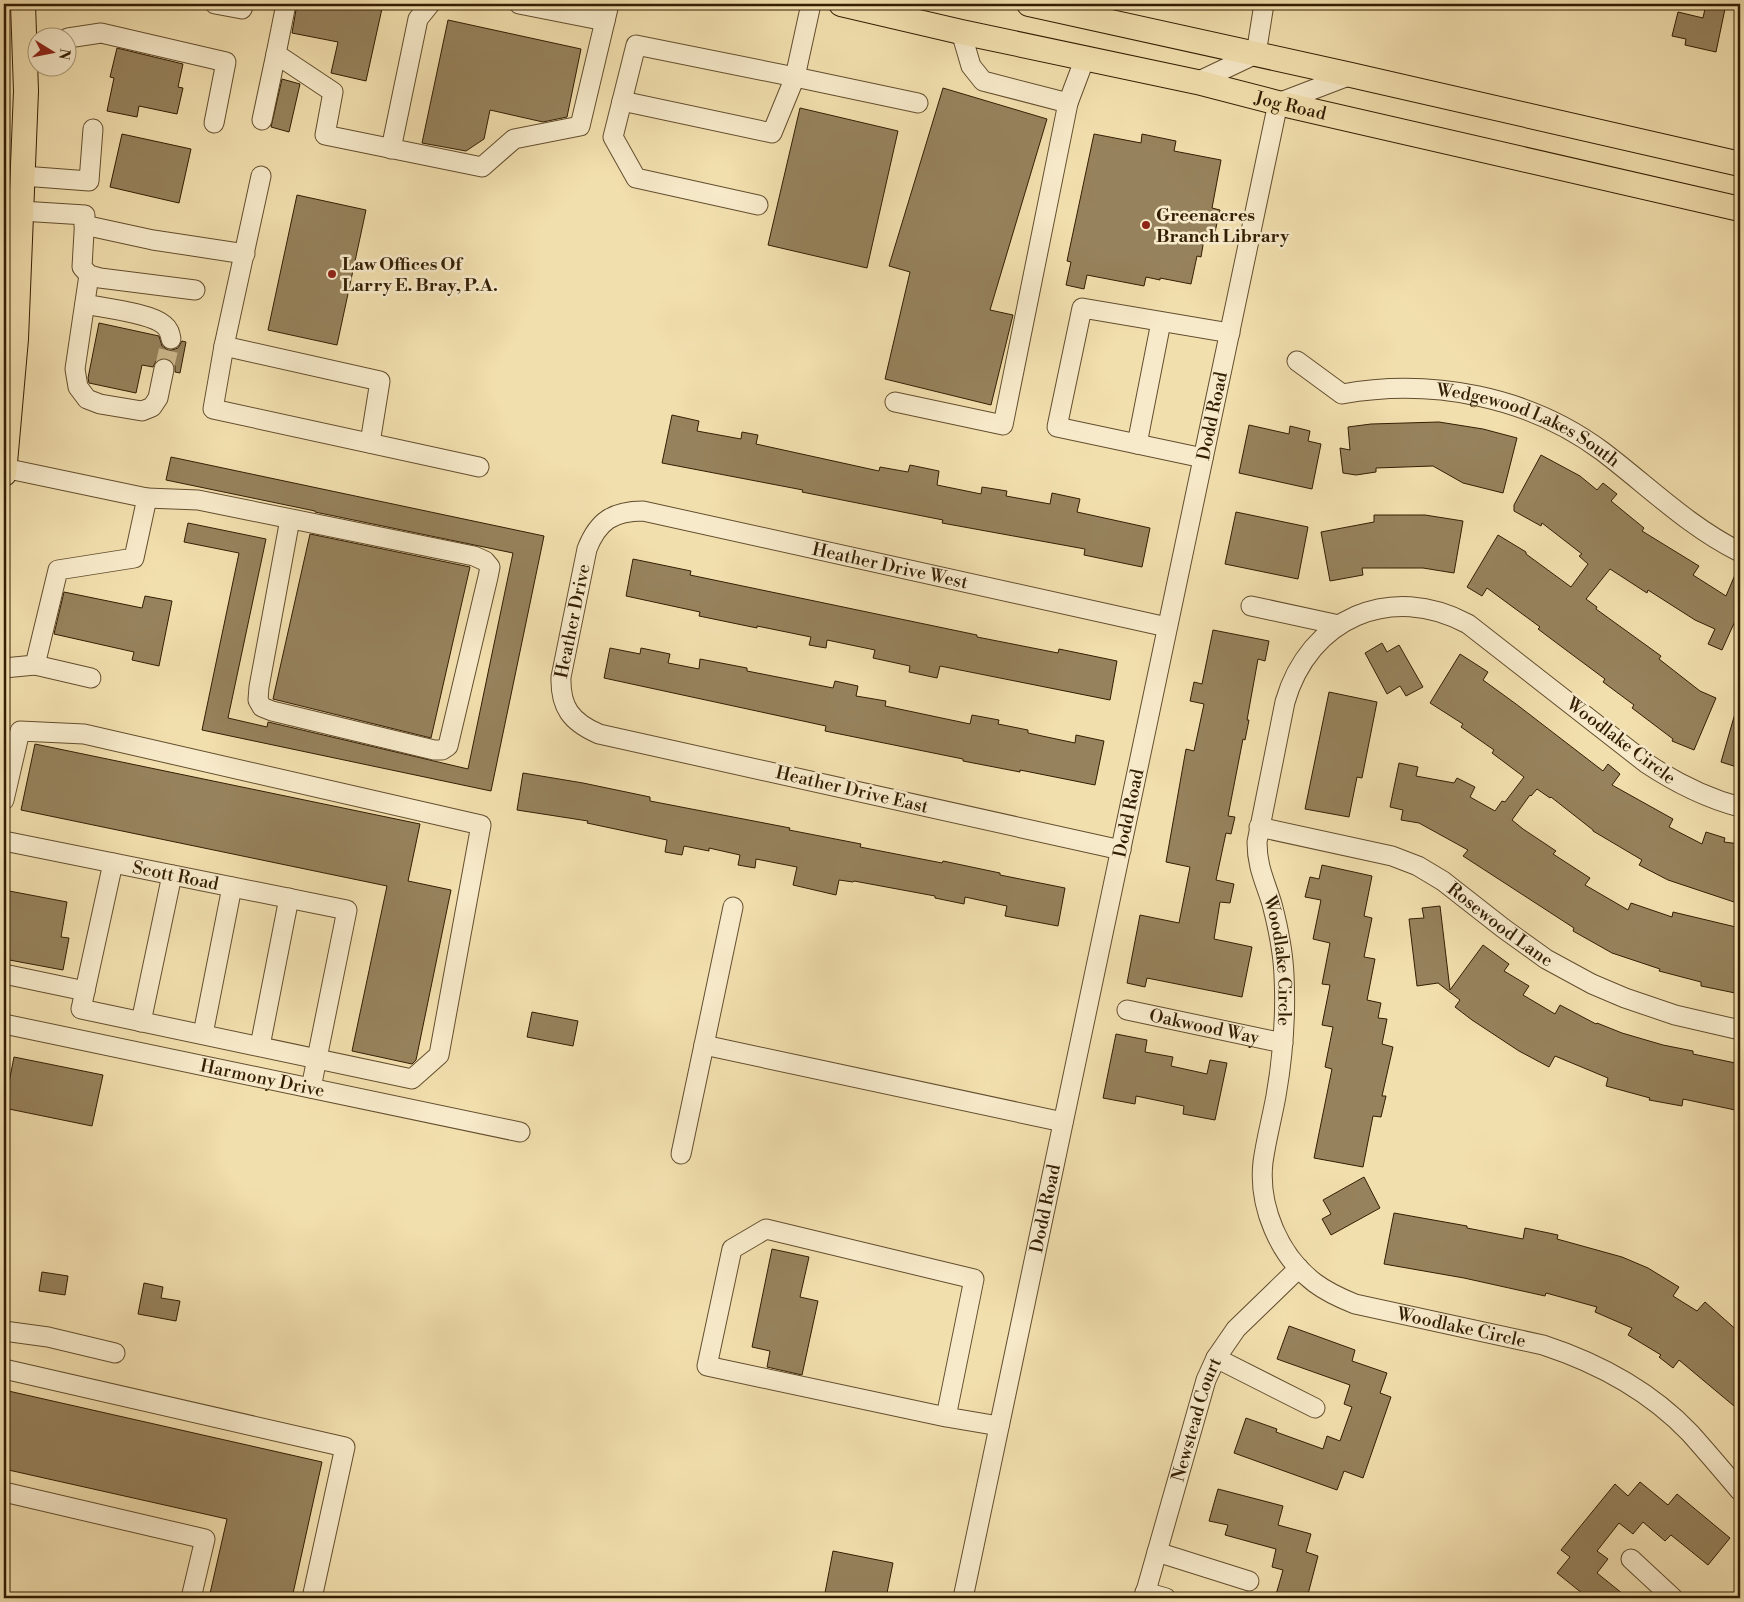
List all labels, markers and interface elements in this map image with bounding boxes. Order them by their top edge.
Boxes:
north arrow [28,28,78,78]
text: N [54,47,74,61]
street label: Jog Road [1251,86,1329,125]
place label: Greenacres Branch Library [1156,204,1290,248]
marker: Greenacres Branch Library [1140,219,1152,231]
place label: Law Offices Of Larry E. Bray, P.A. [342,253,498,297]
marker: Law Offices Of Larry E. Bray, P.A. [326,268,338,280]
street label: Dodd Road [1192,369,1233,462]
street label: Wedgewood Lakes South [1434,378,1625,472]
street label: Heather Drive West [810,537,971,594]
street label: Heather Drive [550,562,595,680]
street label: Woodlake Circle [1561,692,1680,790]
street label: Heather Drive East [773,761,931,819]
street label: Dodd Road [1108,766,1149,860]
street label: Scott Road [130,856,222,896]
street label: Rosewood Lane [1443,877,1557,972]
street label: Woodlake Circle [1258,892,1296,1027]
street label: Oakwood Way [1147,1004,1262,1049]
street label: Harmony Drive [198,1054,327,1102]
street label: Dodd Road [1025,1161,1066,1255]
street label: Woodlake Circle [1394,1302,1528,1352]
street label: Newstead Court [1166,1353,1227,1484]

